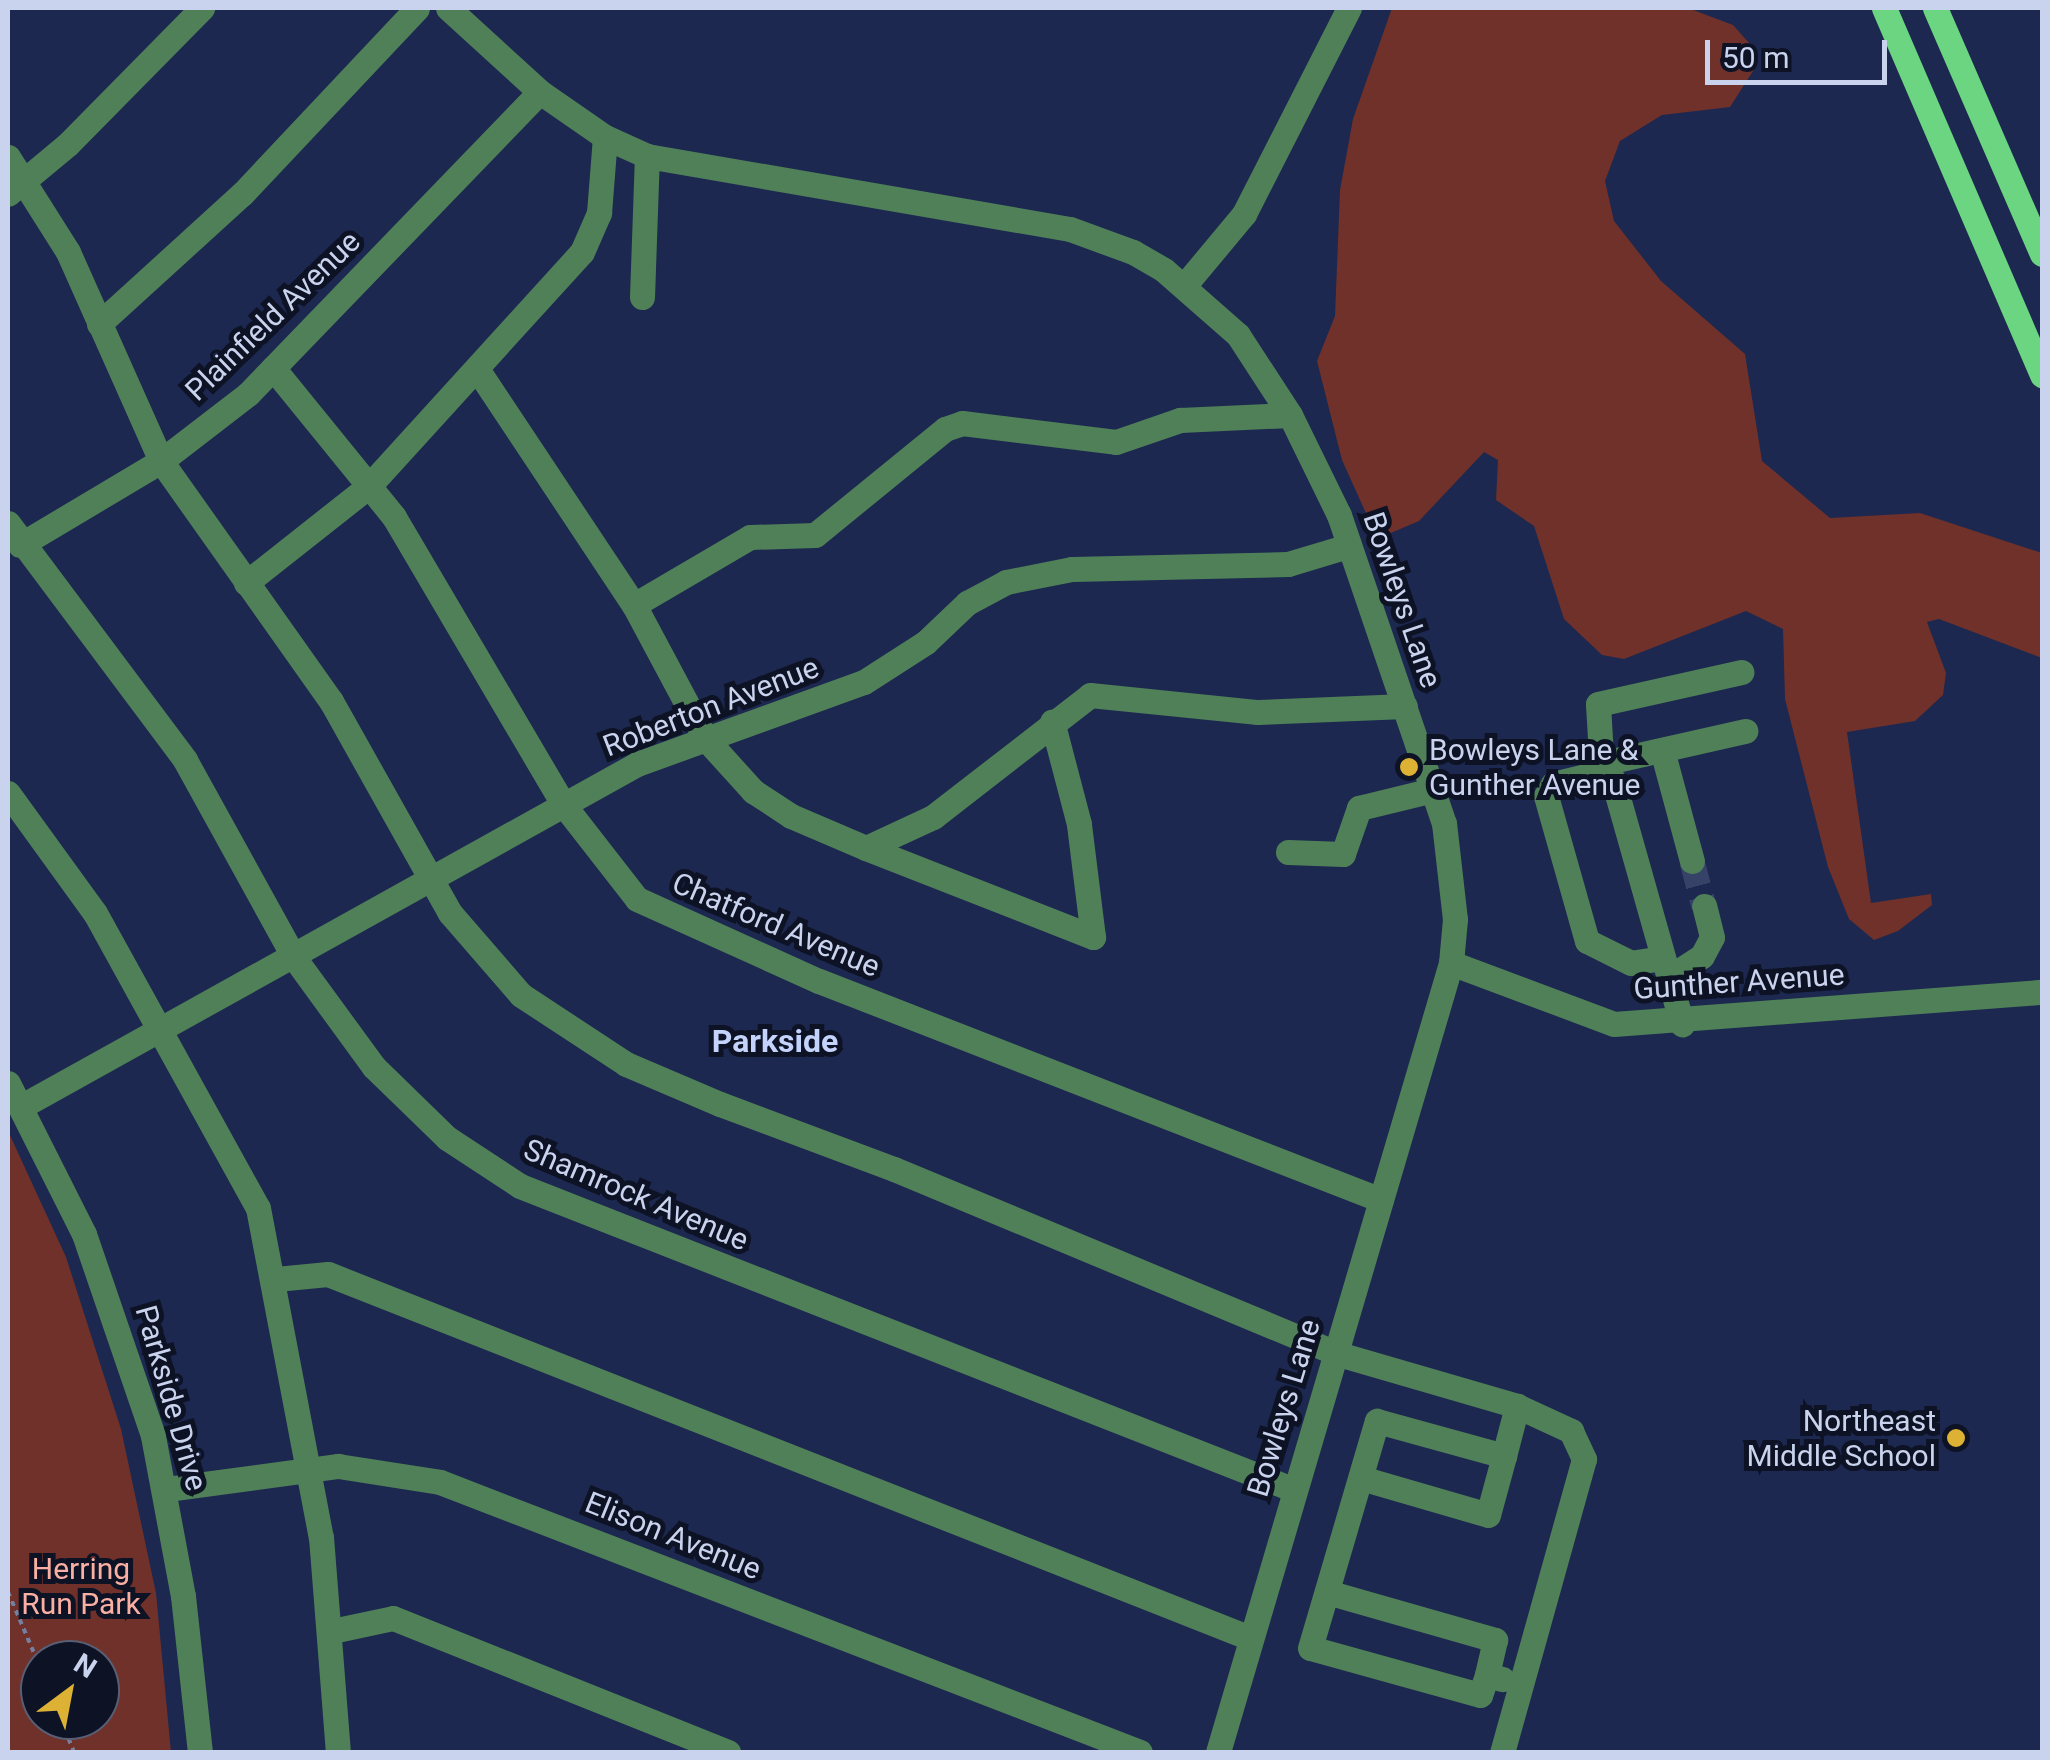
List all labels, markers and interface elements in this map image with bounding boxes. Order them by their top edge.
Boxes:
scale bar [1710,20,1892,82]
text: 50 m [1722,40,1789,75]
street label: Plainfield Avenue [178,224,368,408]
street label: Bowleys Lane [1355,507,1449,693]
street label: Roberton Avenue [598,649,824,765]
place label: Bowleys Lane & Gunther Avenue [1429,732,1640,802]
marker: Bowleys Lane & Gunther Avenue [1398,756,1420,778]
street label: Chatford Avenue [667,865,885,985]
street label: Gunther Avenue [1632,957,1846,1007]
district label: Parkside [712,1022,838,1060]
street label: Shamrock Avenue [518,1131,754,1259]
street label: Parkside Drive [127,1301,215,1495]
street label: Bowleys Lane [1240,1315,1328,1501]
place label: Northeast Middle School [1746,1403,1936,1474]
marker: Northeast Middle School [1945,1427,1967,1449]
street label: Elison Avenue [580,1484,766,1588]
park label: Herring Run Park [21,1551,141,1622]
north arrow [20,1640,120,1740]
text: N [68,1647,102,1685]

